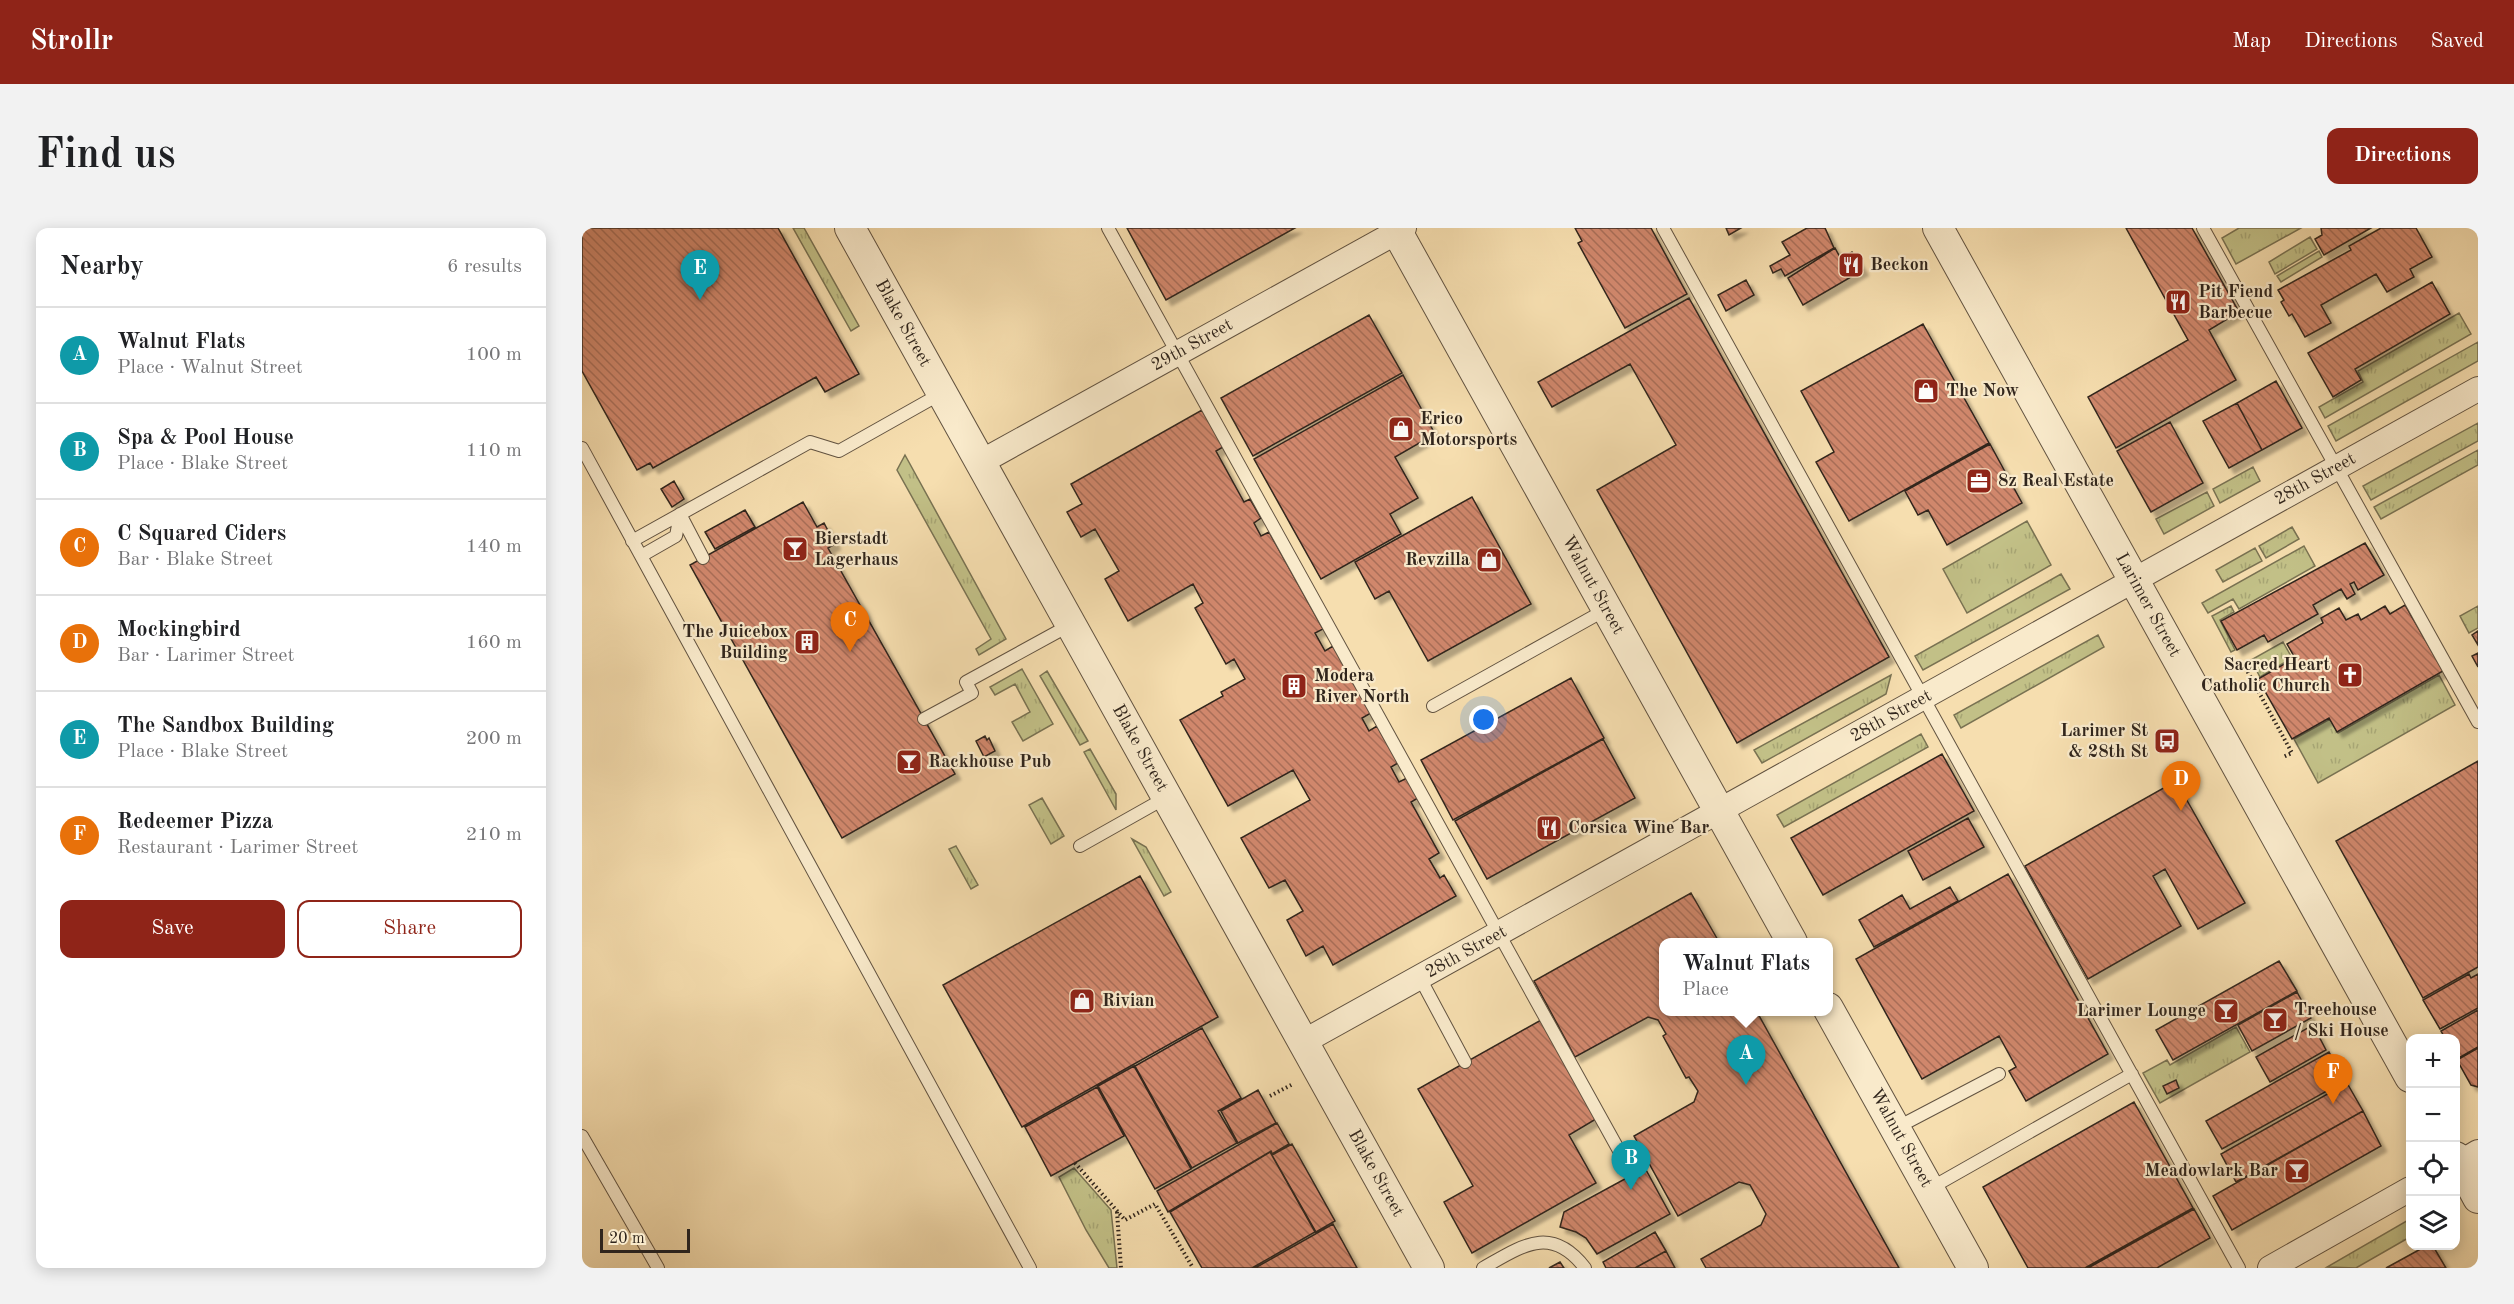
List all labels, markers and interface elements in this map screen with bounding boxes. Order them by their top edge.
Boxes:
text: Strollr [30,28,113,56]
text: Map [2232,31,2271,52]
text: Directions [2304,31,2398,52]
text: Saved [2431,31,2484,52]
button: Directions [2327,128,2478,184]
text: Find us [36,135,175,177]
pin: E [680,250,720,300]
restaurant icon: Beckon [1836,250,1866,280]
text: Nearby [60,254,144,280]
place label: Beckon [1870,256,1929,274]
text: 6 results [447,257,522,277]
street label: Blake Street [872,276,934,370]
place label: Pit Fiend Barbecue [2198,283,2273,322]
restaurant icon: Pit Fiend Barbecue [2163,287,2193,317]
street label: 29th Street [1148,315,1236,375]
text: Walnut Flats [117,331,245,353]
text: A [72,345,87,365]
text: 100 m [466,345,522,365]
text: Place · Walnut Street [117,358,303,378]
shop icon: The Now [1911,376,1941,406]
place label: The Now [1946,382,2019,400]
place label: Erico Motorsports [1420,410,1517,449]
shop icon: Erico Motorsports [1386,414,1416,444]
text: Spa & Pool House [117,427,294,449]
text: B [72,441,87,461]
text: 110 m [466,441,522,461]
street label: 28th Street [2271,449,2359,509]
text: Place · Blake Street [117,454,288,474]
office icon: 8z Real Estate [1964,466,1994,496]
place label: 8z Real Estate [1998,472,2114,490]
text: C Squared Ciders [117,523,286,545]
place label: Bierstadt Lagerhaus [814,530,899,569]
street label: Walnut Street [1558,533,1628,637]
bar icon: Bierstadt Lagerhaus [780,534,810,564]
text: C [73,537,86,557]
text: 140 m [466,537,522,557]
shop icon: Revzilla [1474,545,1504,575]
text: Bar · Blake Street [117,550,273,570]
street label: Larimer Street [2112,550,2184,660]
place label: Revzilla [1405,551,1470,569]
pin: C [830,602,870,652]
text: Mockingbird [117,619,241,641]
place label: The Juicebox Building [682,623,788,662]
building icon: The Juicebox Building [792,627,822,657]
text: D [72,633,87,653]
text: 160 m [466,633,522,653]
text: Bar · Larimer Street [117,646,294,666]
place label: Sacred Heart Catholic Church [2201,656,2330,695]
church icon: Sacred Heart Catholic Church [2335,660,2365,690]
place label: Modera River North [1314,667,1410,706]
building icon: Modera River North [1279,671,1309,701]
street label: 28th Street [1847,686,1935,746]
street label: Blake Street [1109,701,1171,795]
your location [1469,705,1498,734]
text: The Sandbox Building [117,715,334,737]
place label: Larimer St & 28th St [2060,722,2148,761]
bus stop icon: Larimer St & 28th St [2152,726,2182,756]
text: E [73,729,86,749]
text: 200 m [466,729,522,749]
text: Place · Blake Street [117,742,288,762]
bar icon: Rackhouse Pub [894,747,924,777]
place label: Rackhouse Pub [928,753,1051,771]
pin: D [2162,762,2200,811]
text: Redeemer Pizza [117,811,273,833]
restaurant icon: Corsica Wine Bar [1534,813,1564,843]
place label: Corsica Wine Bar [1568,819,1709,837]
text: F [73,825,86,845]
text: 210 m [466,825,522,845]
text: Restaurant · Larimer Street [117,838,358,858]
button: Save [60,900,285,958]
button: Share [297,900,522,958]
street label: 28th Street [1422,922,1510,982]
popup [1659,938,1833,1016]
text: Walnut Flats [1682,953,1810,975]
text: Place [1682,980,1729,1000]
shop icon: Rivian [1067,986,1097,1016]
place label: Rivian [1102,992,1155,1010]
bar icon: Larimer Lounge [2211,996,2241,1026]
place label: Treehouse / Ski House [2294,1001,2389,1040]
place label: Larimer Lounge [2076,1002,2206,1020]
bar icon: Treehouse / Ski House [2260,1005,2290,1035]
map controls [2406,1034,2460,1250]
button: + [2406,1034,2460,1088]
pin: A [1726,1036,1766,1085]
pin: F [2314,1054,2352,1104]
street label: Walnut Street [1866,1086,1936,1190]
button: − [2406,1088,2460,1142]
street label: Blake Street [1345,1126,1407,1220]
pin: B [1612,1140,1650,1190]
button: locate [2406,1142,2460,1196]
bar icon: Meadowlark Bar [2282,1156,2312,1186]
place label: Meadowlark Bar [2145,1162,2278,1180]
button: layers [2406,1196,2460,1250]
scale bar [600,1226,690,1254]
text: 20 m [609,1231,645,1247]

